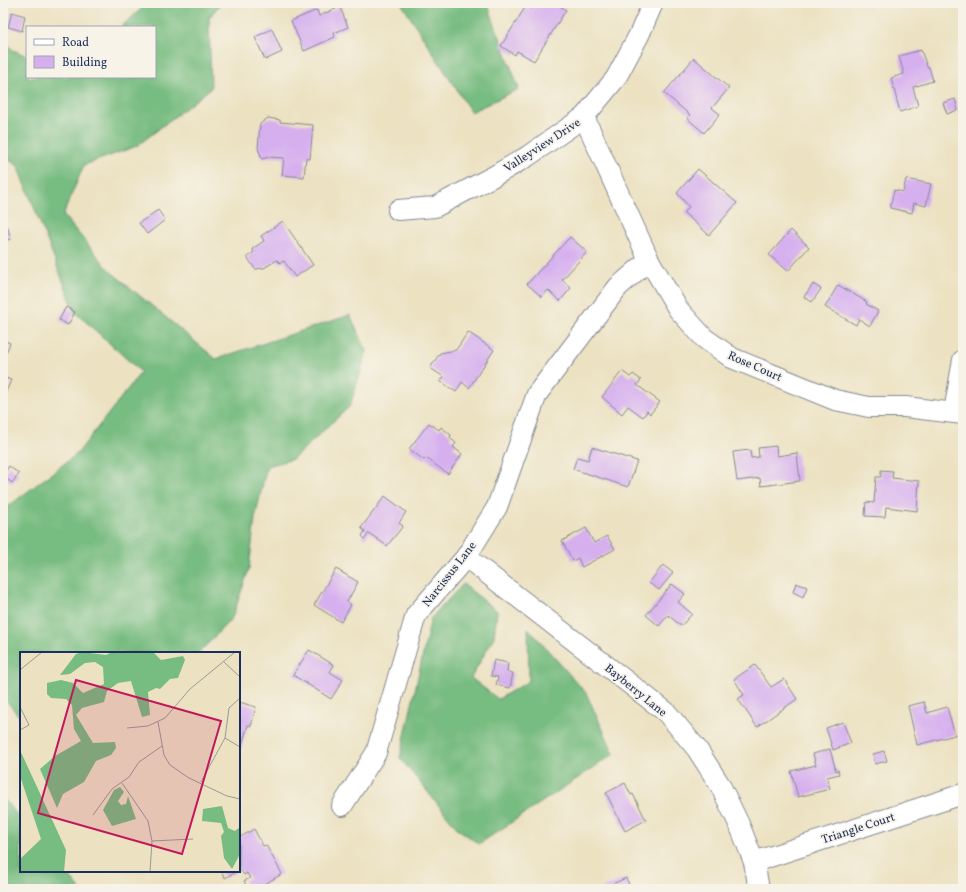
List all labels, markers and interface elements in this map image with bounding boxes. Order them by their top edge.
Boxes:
legend [26,26,156,78]
text: Road [62,35,89,51]
text: Building [62,55,107,71]
street label: Valleyview Drive [501,115,584,177]
street label: Rose Court [725,348,784,386]
street label: Narcissus Lane [419,538,481,611]
inset map [20,652,240,872]
street label: Bayberry Lane [601,661,670,721]
street label: Triangle Court [820,810,897,848]

